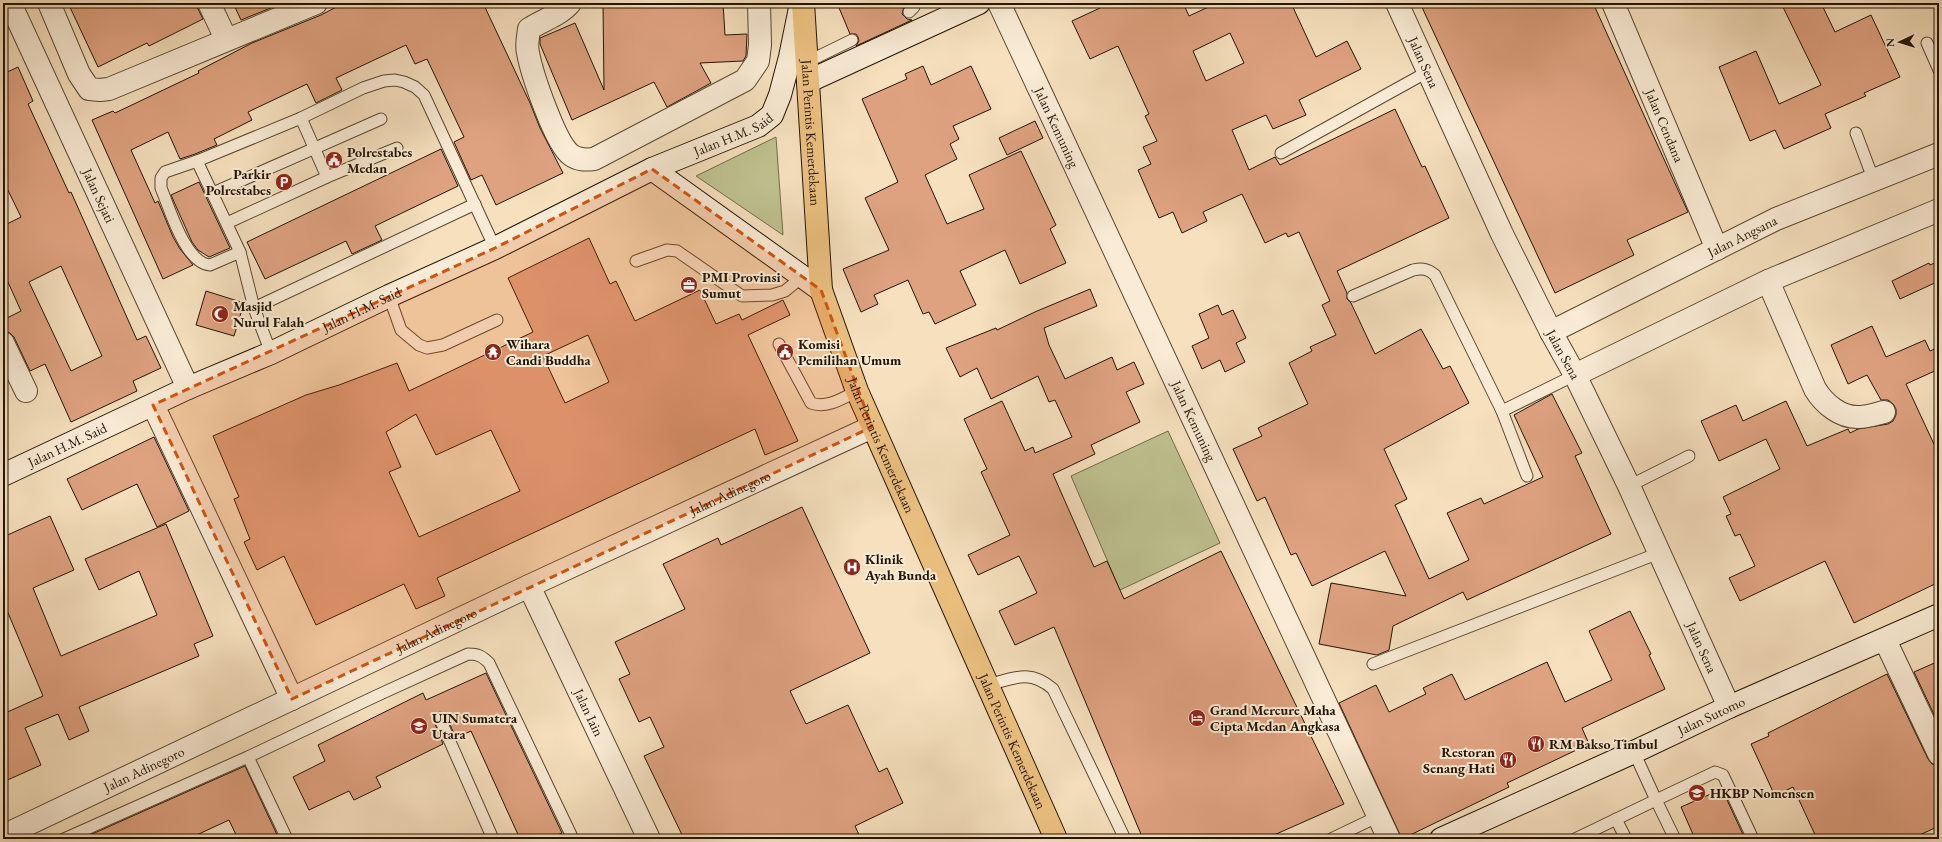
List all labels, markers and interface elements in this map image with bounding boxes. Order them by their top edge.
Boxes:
north arrow [1880,22,1920,62]
street label: Jalan Sena [1404,33,1444,91]
text: N [1883,38,1897,48]
street label: Jalan Perintis Kemerdekaan [798,58,825,207]
street label: Jalan Kemuning [1030,83,1084,171]
street label: Jalan Cendana [1641,85,1688,165]
street label: Jalan H.M. Said [690,108,777,161]
place label: Polrestabes Medan [347,143,412,177]
public building icon: Polrestabes Medan [324,150,344,170]
street label: Jalan Sejati [78,164,120,226]
place label: Parkir Polrestabes [206,165,271,199]
parking icon: Parkir Polrestabes [274,172,294,192]
street label: Jalan Angsana [1703,211,1781,261]
place label: PMI Provinsi Sumut [702,268,781,302]
office icon: PMI Provinsi Sumut [679,275,699,295]
street label: Jalan H.M. Said [318,282,405,336]
place label: Masjid Nurul Falah [233,297,304,331]
mosque icon: Masjid Nurul Falah [210,304,230,324]
street label: Jalan Sena [1542,325,1585,383]
place label: Wihara Candi Buddha [506,335,592,369]
place label: Komisi Pemilihan Umum [798,335,902,369]
temple icon: Wihara Candi Buddha [483,342,503,362]
public building icon: Komisi Pemilihan Umum [775,342,795,362]
street label: Jalan Perintis Kemerdekaan [843,374,919,516]
street label: Jalan Kemuning [1167,377,1221,465]
street label: Jalan H.M. Said [24,418,111,472]
street label: Jalan Adinegoro [686,466,774,520]
place label: Klinik Ayah Bunda [864,550,937,584]
hospital icon: Klinik Ayah Bunda [842,557,862,577]
street label: Jalan Adinegoro [392,603,480,657]
street label: Jalan Sena [1682,618,1722,676]
street label: Jalan Perintis Kemerdekaan [974,670,1051,812]
street label: Jalan Iain [570,685,608,740]
street label: Jalan Sutomo [1674,692,1748,740]
place label: Grand Mercure Maha Cipta Medan Angkasa [1210,701,1341,735]
hotel icon: Grand Mercure Maha Cipta Medan Angkasa [1187,708,1207,728]
place label: UIN Sumatera Utara [432,709,518,743]
school or university icon: UIN Sumatera Utara [409,716,429,736]
restaurant icon: RM Bakso Timbul [1526,734,1546,754]
place label: RM Bakso Timbul [1549,735,1658,753]
street label: Jalan Adinegoro [100,742,187,796]
place label: Restoran Senang Hati [1423,743,1495,777]
restaurant icon: Restoran Senang Hati [1498,750,1518,770]
school or university icon: HKBP Nomensen [1687,783,1707,803]
place label: HKBP Nomensen [1710,784,1814,802]

